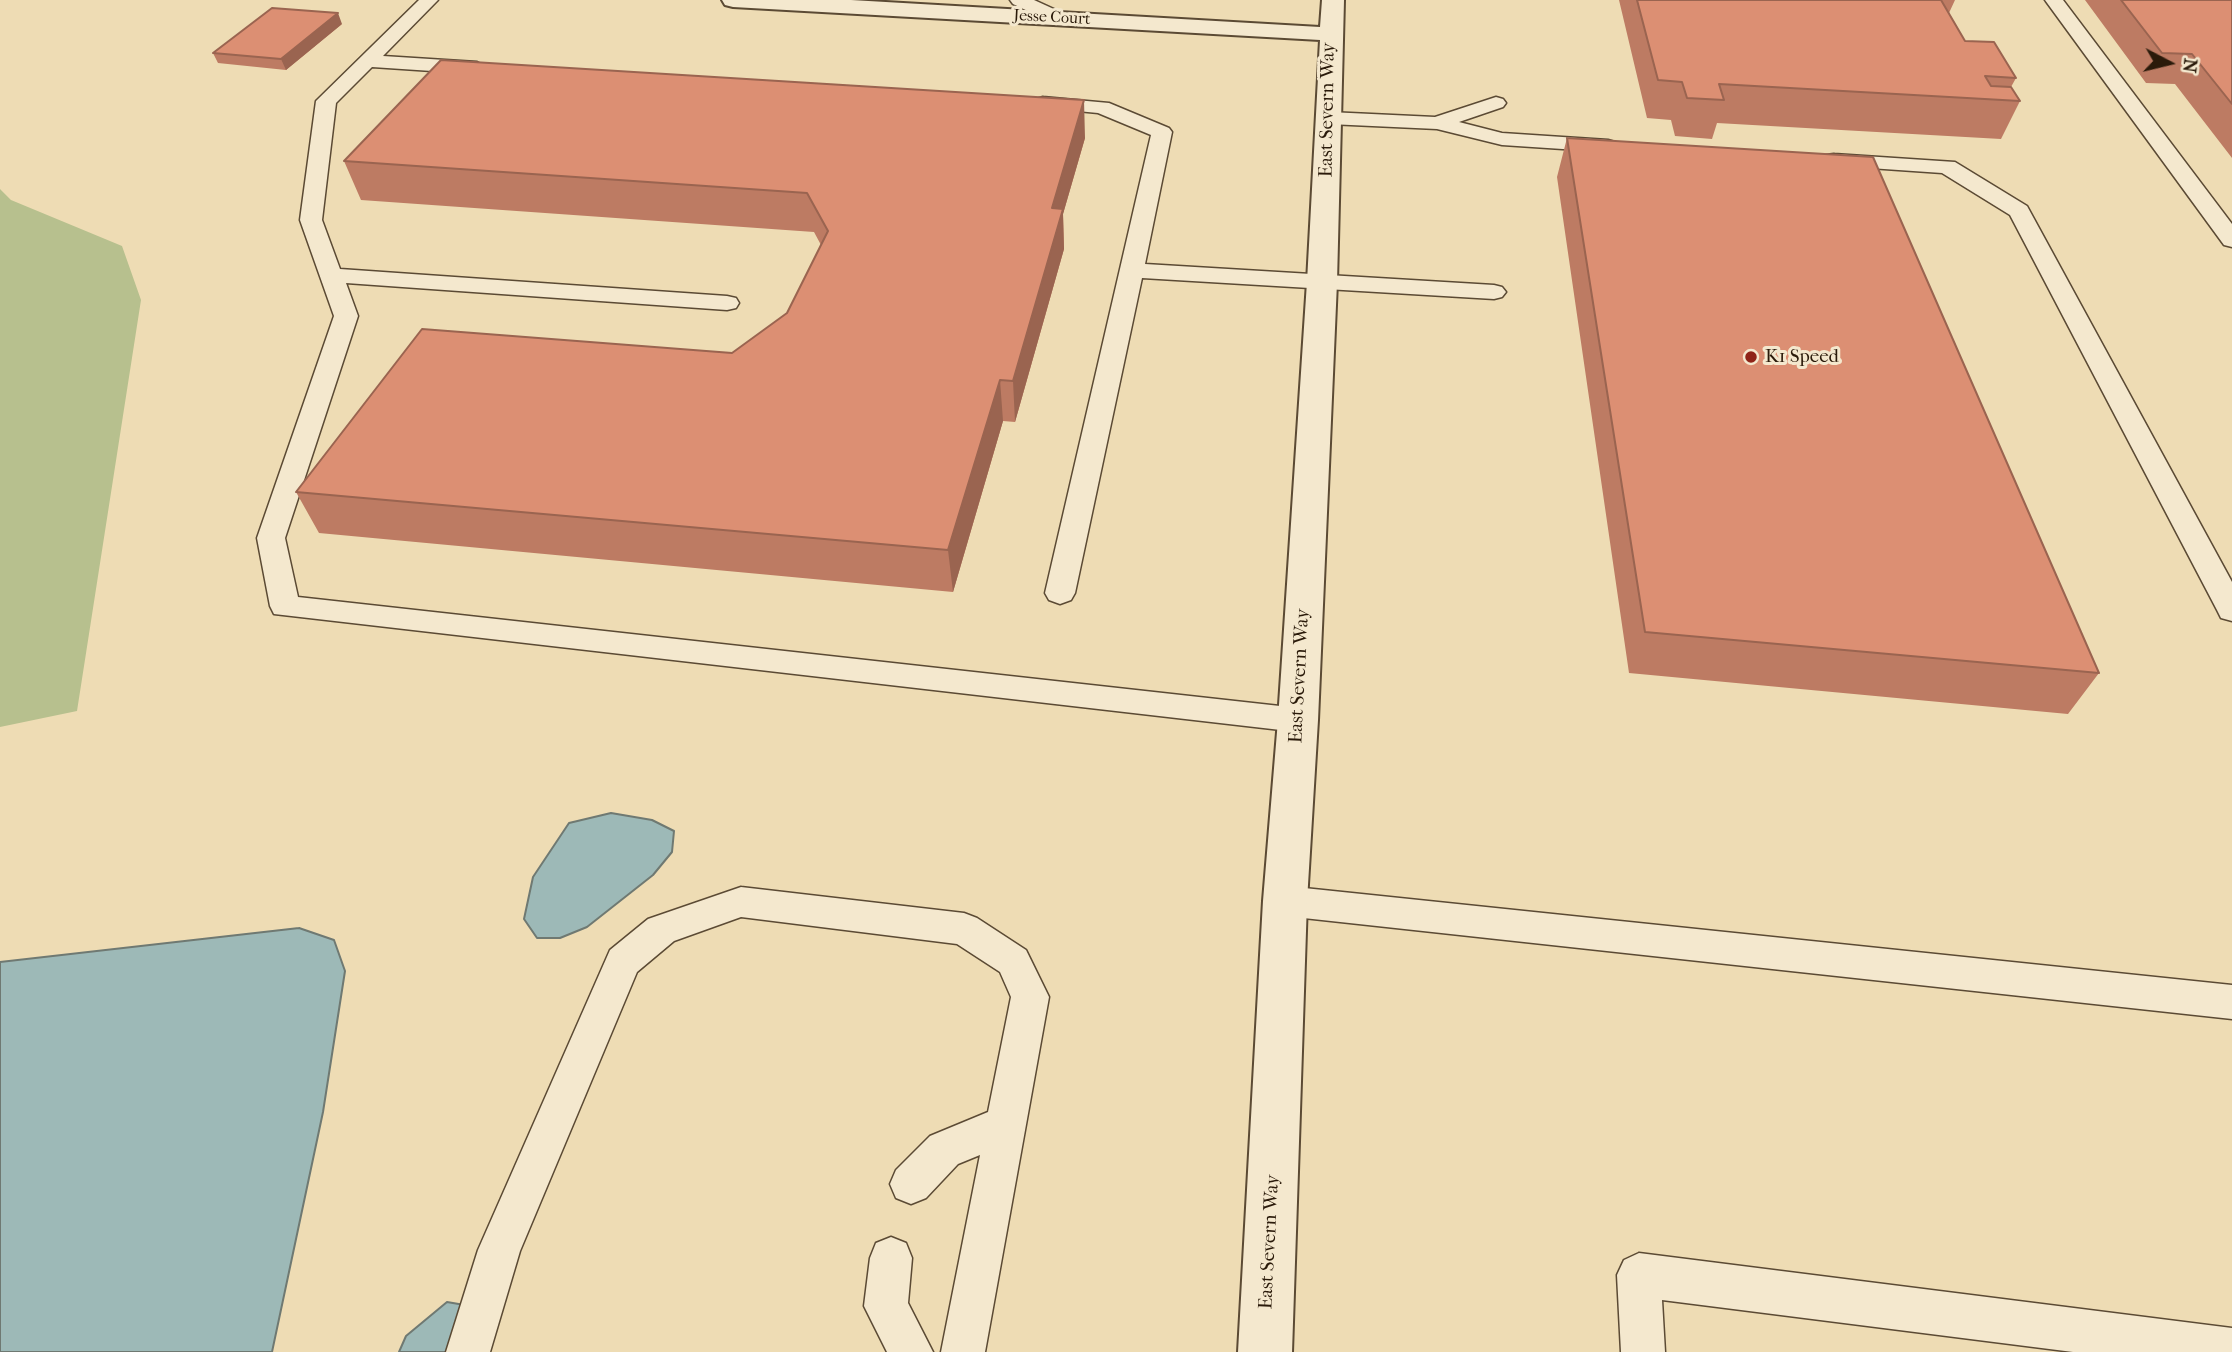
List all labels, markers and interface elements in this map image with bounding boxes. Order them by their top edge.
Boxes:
street label: Jesse Court [1013,6,1091,30]
north arrow [2134,28,2204,98]
street label: East Severn Way [1315,42,1341,178]
text: N [2178,57,2202,74]
place label: K1 Speed [1765,346,1839,368]
marker: K1 Speed [1743,349,1759,365]
street label: East Severn Way [1285,608,1315,744]
street label: East Severn Way [1255,1174,1285,1310]

